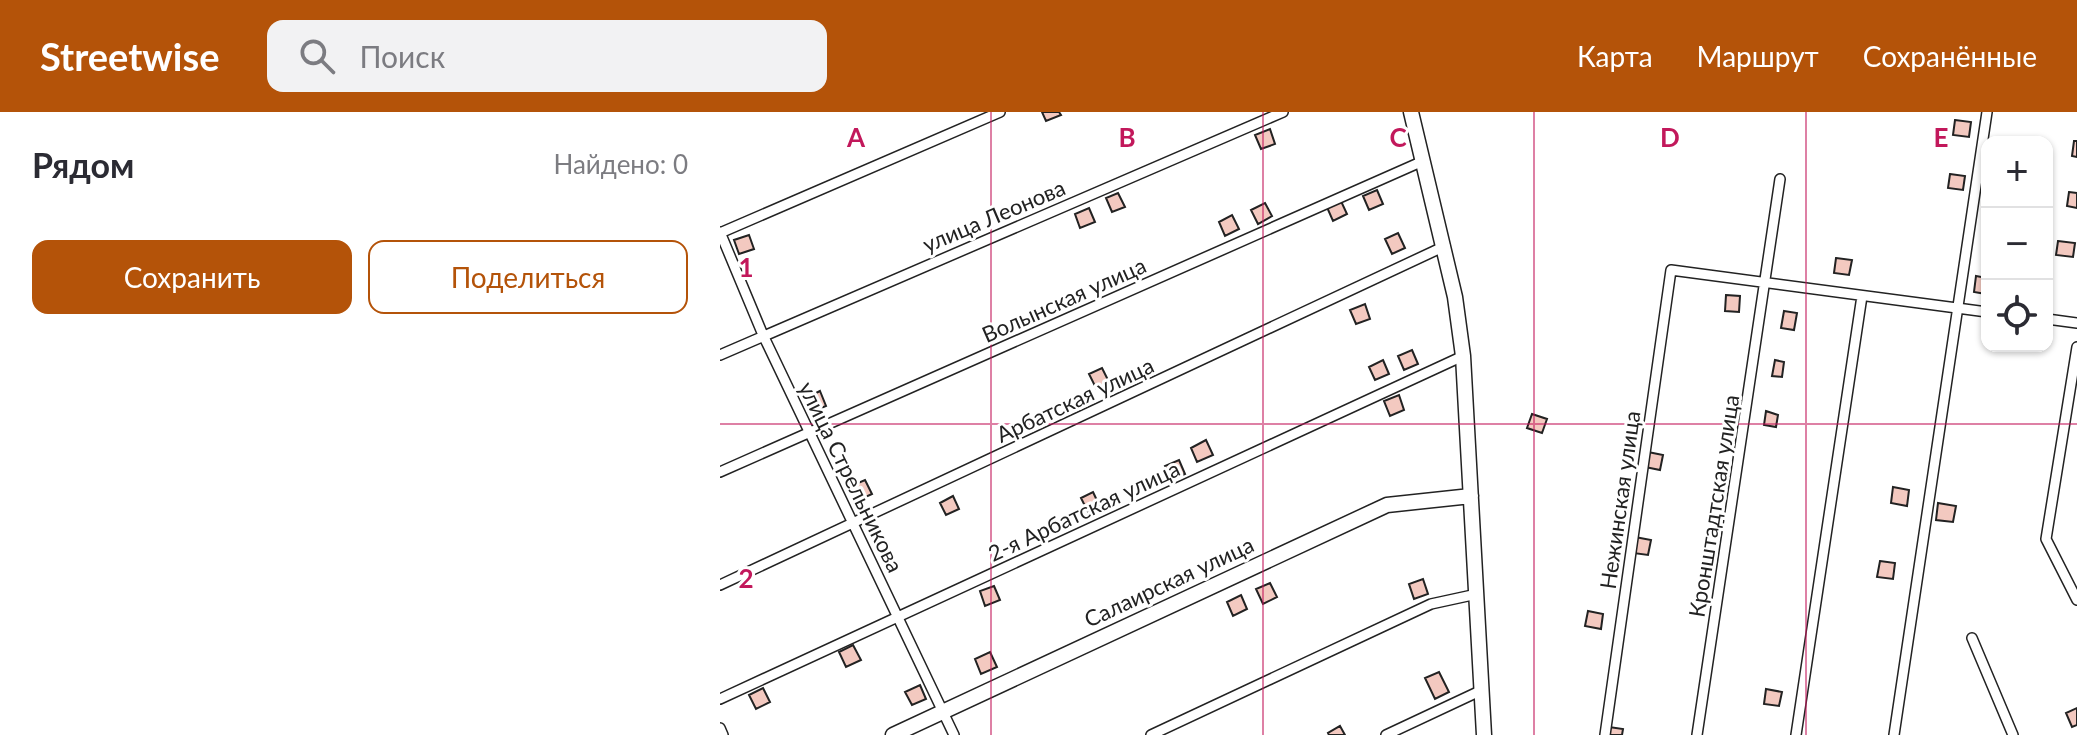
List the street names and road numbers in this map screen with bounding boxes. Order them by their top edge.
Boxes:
street label: улица Леонова [918,173,1069,258]
street label: Волынская улица [978,251,1150,348]
street label: Арбатская улица [992,351,1158,448]
street label: улица Стрельникова [794,377,909,577]
street label: Кронштадтская улица [1683,393,1744,619]
street label: Нежинская улица [1594,409,1645,591]
street label: 2-я Арбатская улица [984,454,1184,567]
street label: Салаирская улица [1080,530,1258,633]

